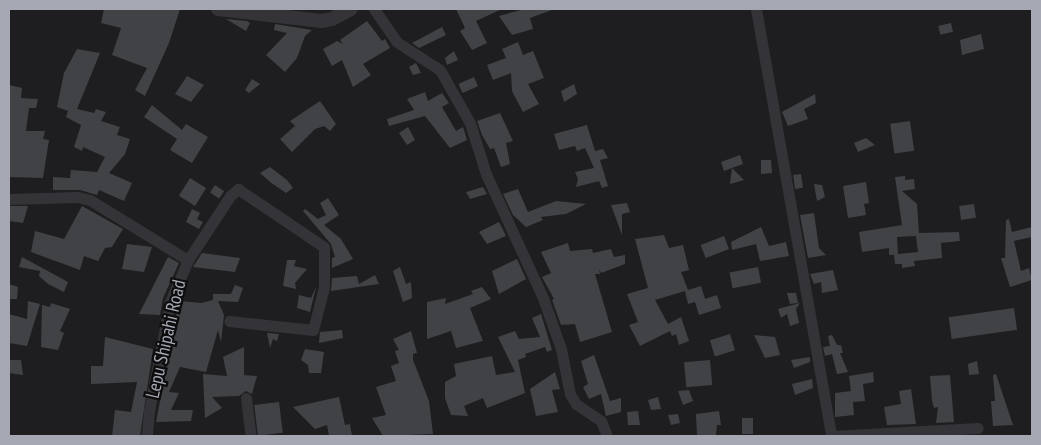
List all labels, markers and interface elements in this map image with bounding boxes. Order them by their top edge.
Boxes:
street label: Lepu Shipahi Road [141,278,191,400]

